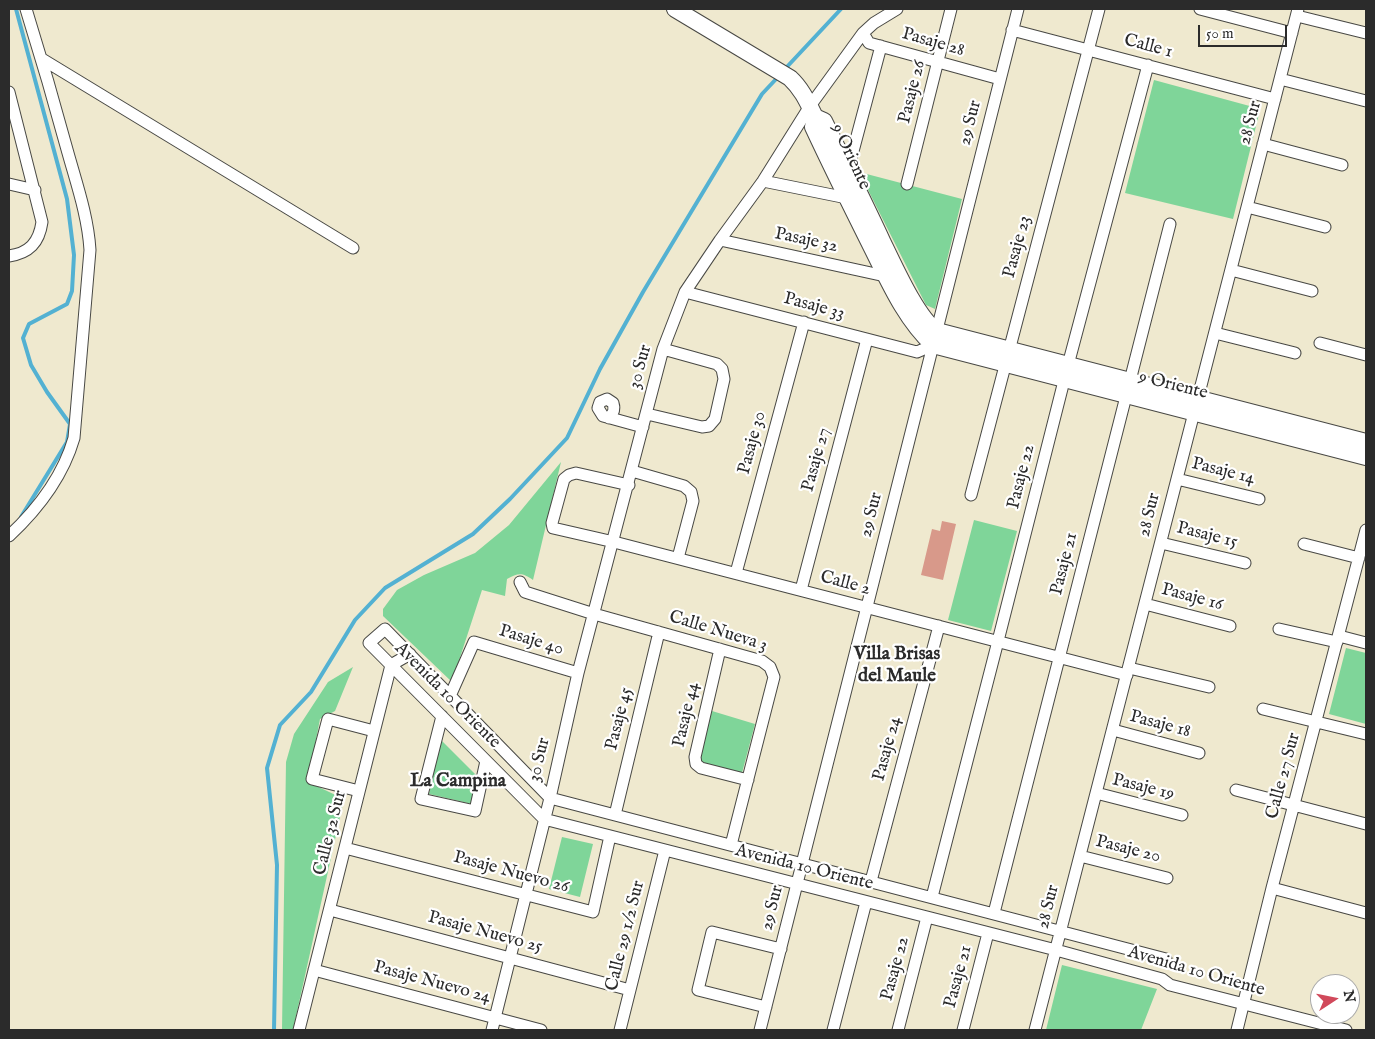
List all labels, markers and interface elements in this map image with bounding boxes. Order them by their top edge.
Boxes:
scale bar [1200,15,1289,47]
street label: Pasaje 28 [899,24,967,62]
text: 50 m [1206,24,1234,43]
street label: Calle 1 [1121,30,1175,64]
street label: Pasaje 26 [895,58,931,126]
street label: 29 Sur [955,98,987,148]
street label: 28 Sur [1235,99,1267,147]
street label: 9 Oriente [825,121,875,193]
street label: Pasaje 23 [999,213,1037,281]
street label: Pasaje 32 [773,224,839,258]
street label: Pasaje 33 [781,289,847,325]
street label: 30 Sur [625,343,657,391]
street label: 9 Oriente [1136,367,1210,405]
street label: Pasaje 30 [734,409,772,477]
street label: Pasaje 27 [798,426,836,494]
street label: Pasaje 22 [1004,443,1040,511]
street label: Pasaje 14 [1189,454,1257,490]
street label: 29 Sur [856,490,888,540]
street label: 28 Sur [1134,491,1166,539]
street label: Pasaje 15 [1174,518,1240,554]
street label: Pasaje 21 [1047,530,1083,598]
street label: Calle 2 [818,567,872,601]
street label: Pasaje 16 [1159,579,1225,617]
street label: Calle Nueva 3 [666,607,770,657]
street label: Pasaje 40 [496,621,566,661]
street label: Avenida 10 Oriente [389,638,505,754]
district label: Villa Brisas del Maule [854,644,940,688]
street label: Pasaje 44 [669,680,705,750]
street label: Pasaje 45 [602,685,638,753]
street label: Pasaje 18 [1127,706,1193,744]
street label: Pasaje 24 [869,714,907,784]
street label: Calle 27 Sur [1262,731,1306,821]
street label: 30 Sur [524,736,556,784]
street label: Pasaje 19 [1110,770,1176,806]
district label: La Campina [410,771,506,793]
street label: Calle 32 Sur [310,788,352,878]
street label: Pasaje 20 [1093,832,1163,868]
street label: Avenida 10 Oriente [733,840,875,896]
street label: Pasaje Nuevo 26 [451,847,571,899]
street label: Calle 29 1/2 Sur [602,879,650,993]
street label: 29 Sur [757,883,789,933]
street label: 28 Sur [1033,883,1065,931]
street label: Pasaje Nuevo 25 [425,907,545,959]
street label: Pasaje 22 [877,935,915,1003]
street label: Avenida 10 Oriente [1125,942,1267,1002]
street label: Pasaje 21 [940,943,978,1011]
street label: Pasaje Nuevo 24 [371,957,493,1009]
north arrow [1310,974,1360,1024]
text: N [1339,989,1359,1004]

